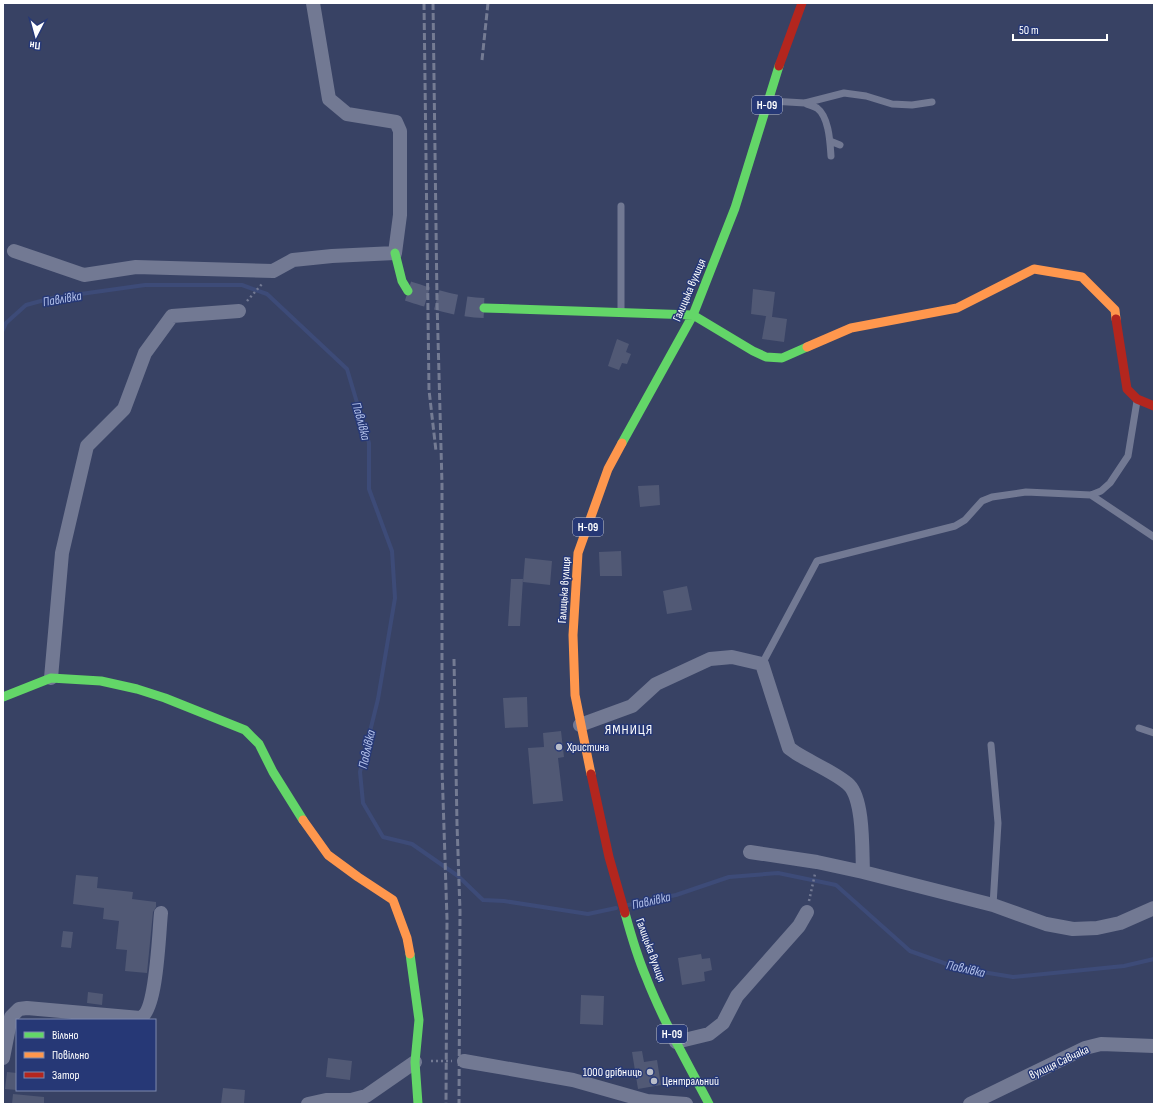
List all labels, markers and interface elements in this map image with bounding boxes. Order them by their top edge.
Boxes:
north arrow [16,16,56,56]
scale bar [1013,16,1107,42]
text: 50 m [1019,23,1039,38]
text: Пн [29,38,41,52]
road number: Н-09 [752,96,782,114]
street label: Галицька вулиця [670,256,710,324]
water label: Павлівка [42,288,84,310]
water label: Павлівка [348,400,374,443]
road number: Н-09 [573,518,603,536]
street label: Галицька вулиця [555,556,574,624]
district label: ЯМНИЦЯ [605,721,653,738]
water label: Павлівка [355,728,379,770]
place label: Христина [566,740,610,755]
marker: Христина [554,742,564,752]
water label: Павлівка [630,889,673,913]
street label: Галицька вулиця [632,916,669,984]
water label: Павлівка [945,957,987,981]
legend [16,1019,156,1091]
road number: Н-09 [657,1025,687,1043]
text: Вільно [52,1028,78,1043]
street label: вулиця Савчака [1027,1042,1092,1083]
text: Повільно [52,1048,89,1063]
place label: 1000 дрібниць [583,1065,642,1080]
marker: 1000 дрібниць [645,1067,655,1077]
text: Затор [52,1068,80,1083]
place label: Центральний [662,1074,719,1089]
marker: Центральний [649,1076,659,1086]

